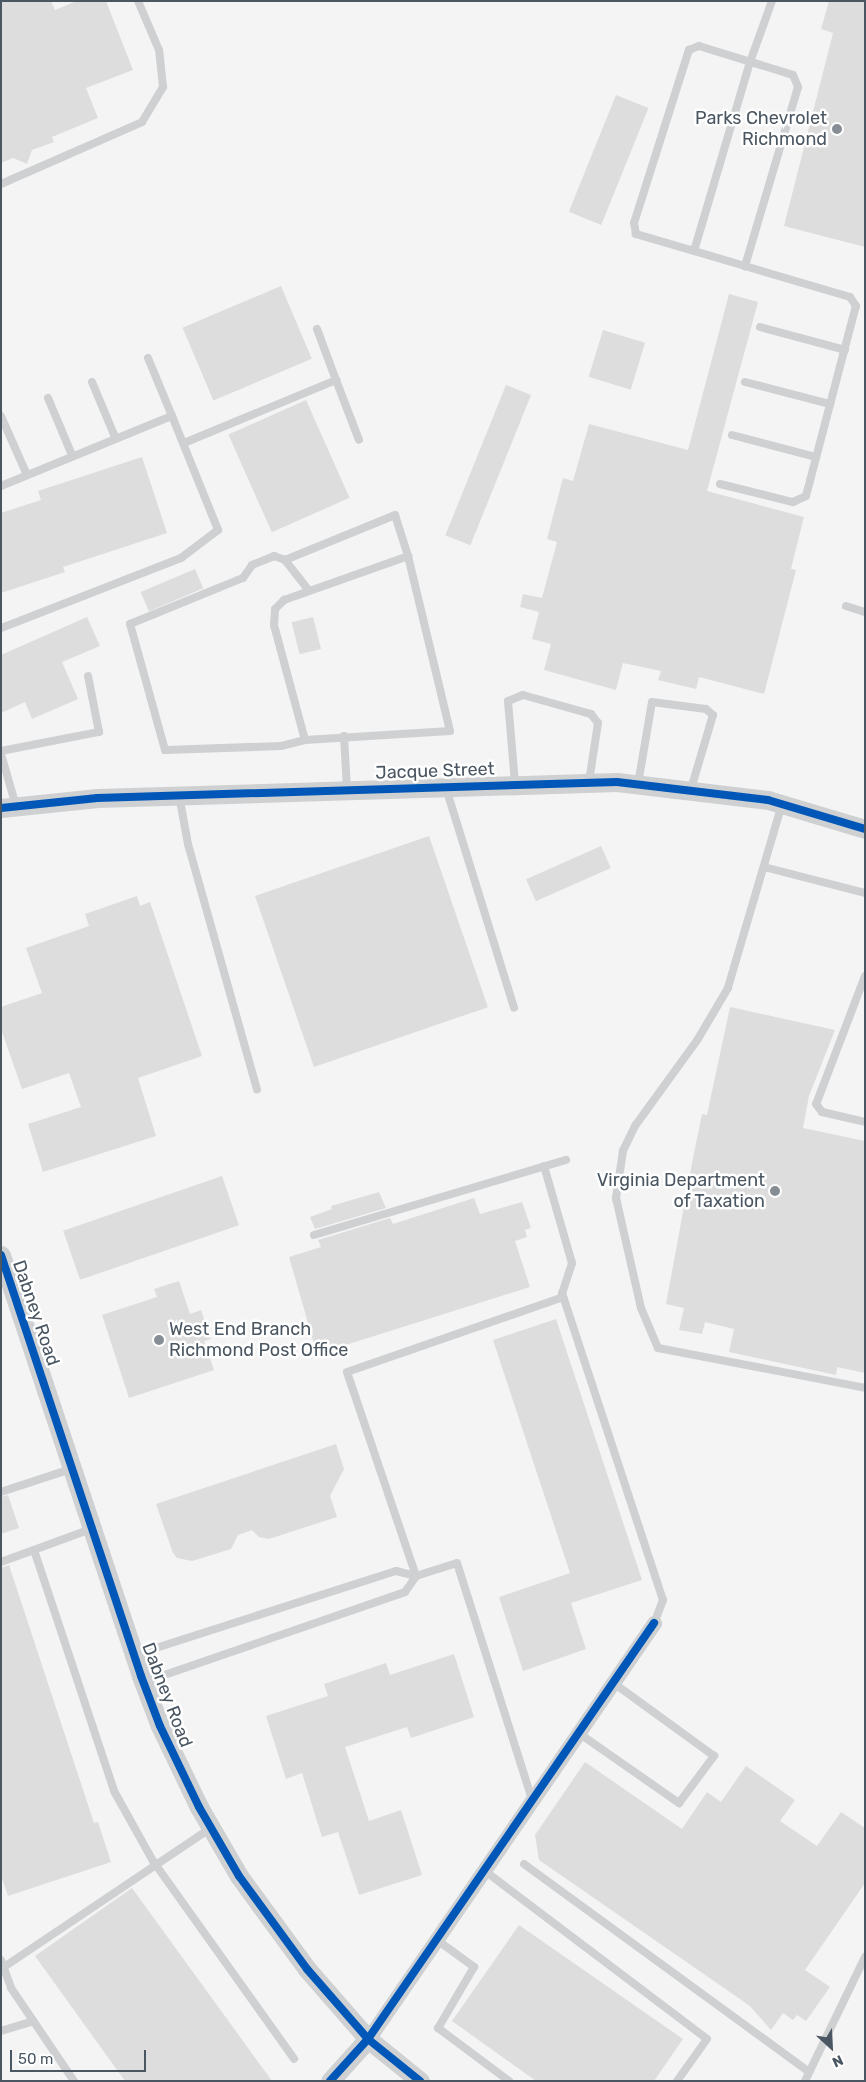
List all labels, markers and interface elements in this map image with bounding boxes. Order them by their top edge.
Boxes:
place label: Parks Chevrolet Richmond [695,108,827,150]
marker: Parks Chevrolet Richmond [831,123,843,135]
street label: Jacque Street [375,758,495,784]
place label: Virginia Department of Taxation [597,1170,765,1212]
marker: Virginia Department of Taxation [769,1185,781,1197]
street label: Dabney Road [8,1257,64,1369]
place label: West End Branch Richmond Post Office [169,1319,348,1362]
marker: West End Branch Richmond Post Office [153,1334,165,1346]
street label: Dabney Road [137,1639,197,1751]
north arrow [806,2022,856,2072]
scale bar [12,2040,149,2072]
text: 50 m [18,2050,53,2068]
text: N [829,2051,846,2071]

